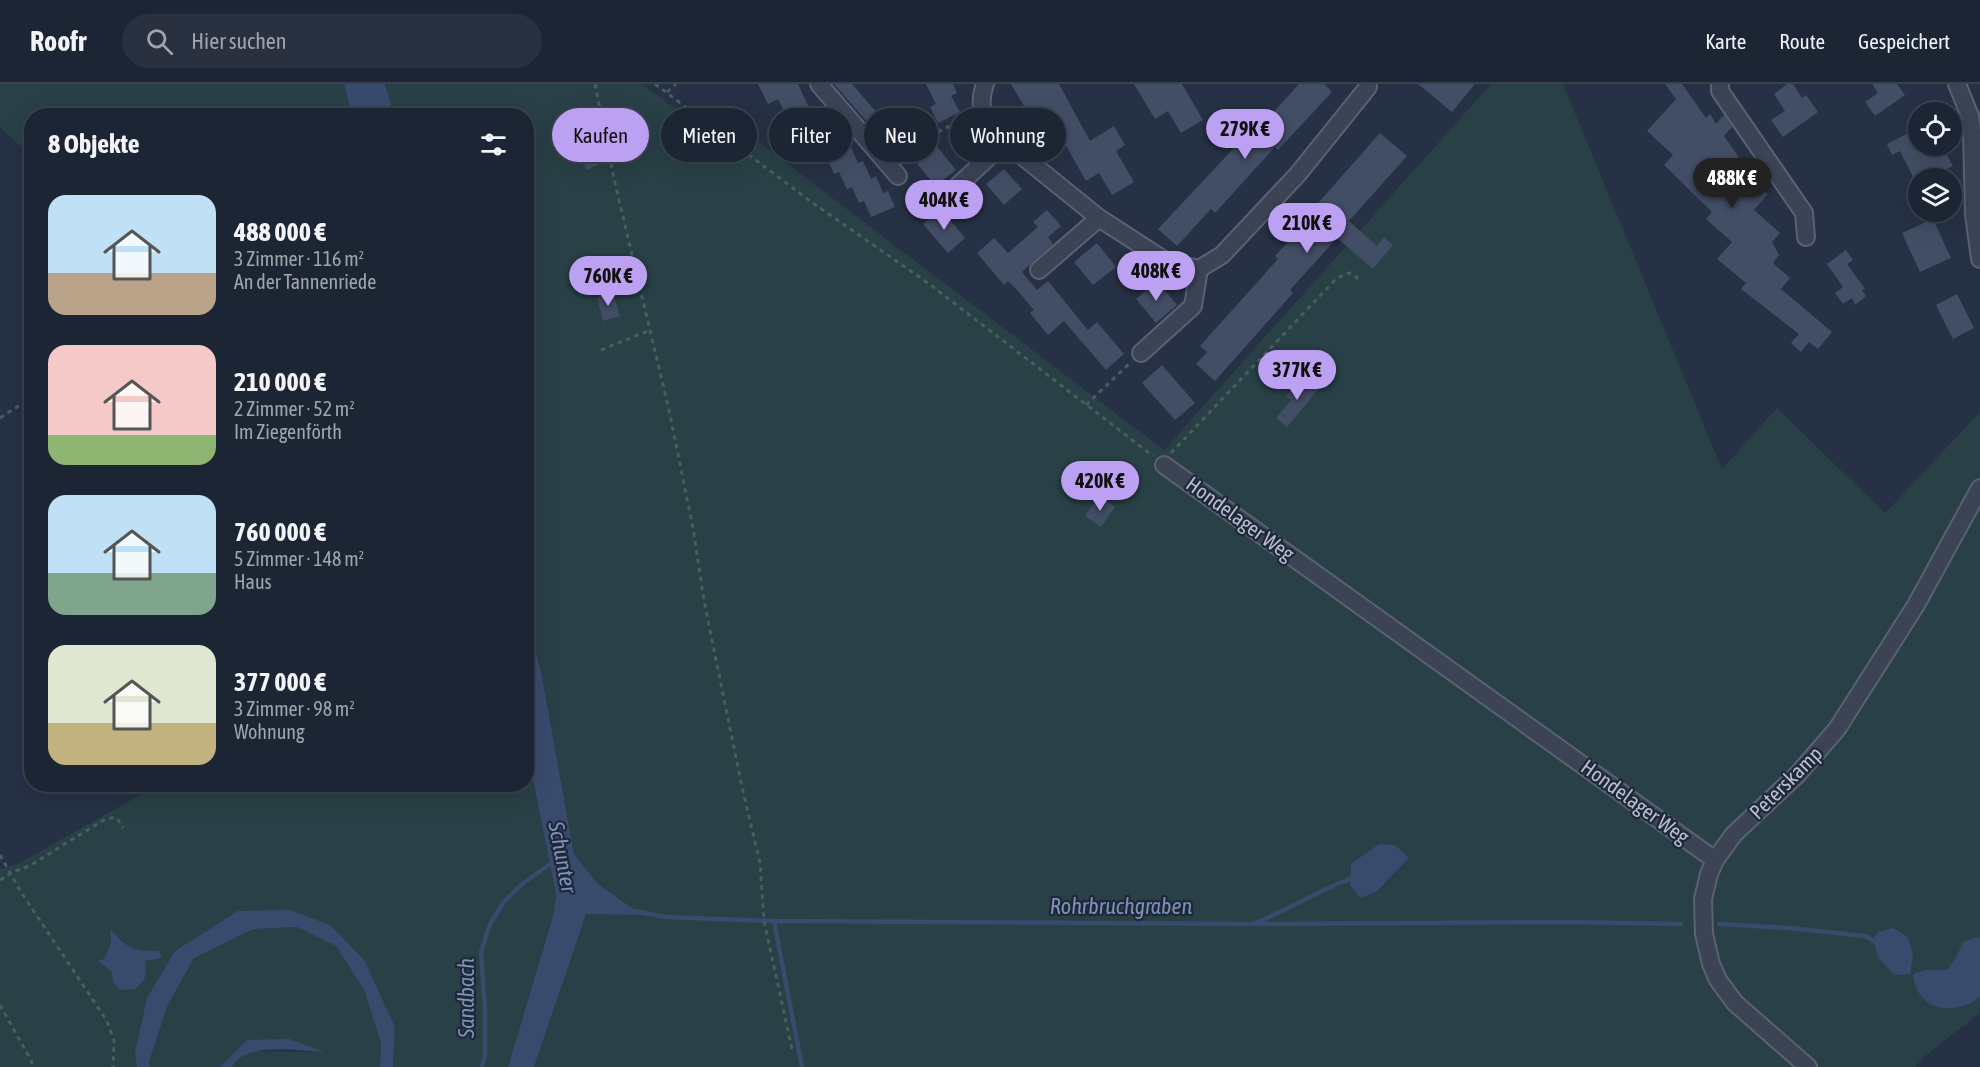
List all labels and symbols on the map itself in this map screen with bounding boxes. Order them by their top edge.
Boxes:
pin: 279K € [1196,109,1294,160]
pin: 488K € [1683,158,1781,209]
pin: 404K € [895,180,993,231]
pin: 210K € [1258,203,1356,254]
pin: 408K € [1107,251,1205,302]
pin: 760K € [559,256,657,307]
pin: 377K € [1248,350,1346,401]
pin: 420K € [1051,461,1149,512]
street label: Hondelager Weg [1182,471,1299,565]
street label: Peterskamp [1744,741,1827,824]
street label: Hondelager Weg [1577,754,1694,848]
water label: Schunter [543,818,583,896]
water label: Rohrbruchgraben [1050,893,1193,919]
water label: Sandbach [453,958,479,1039]

